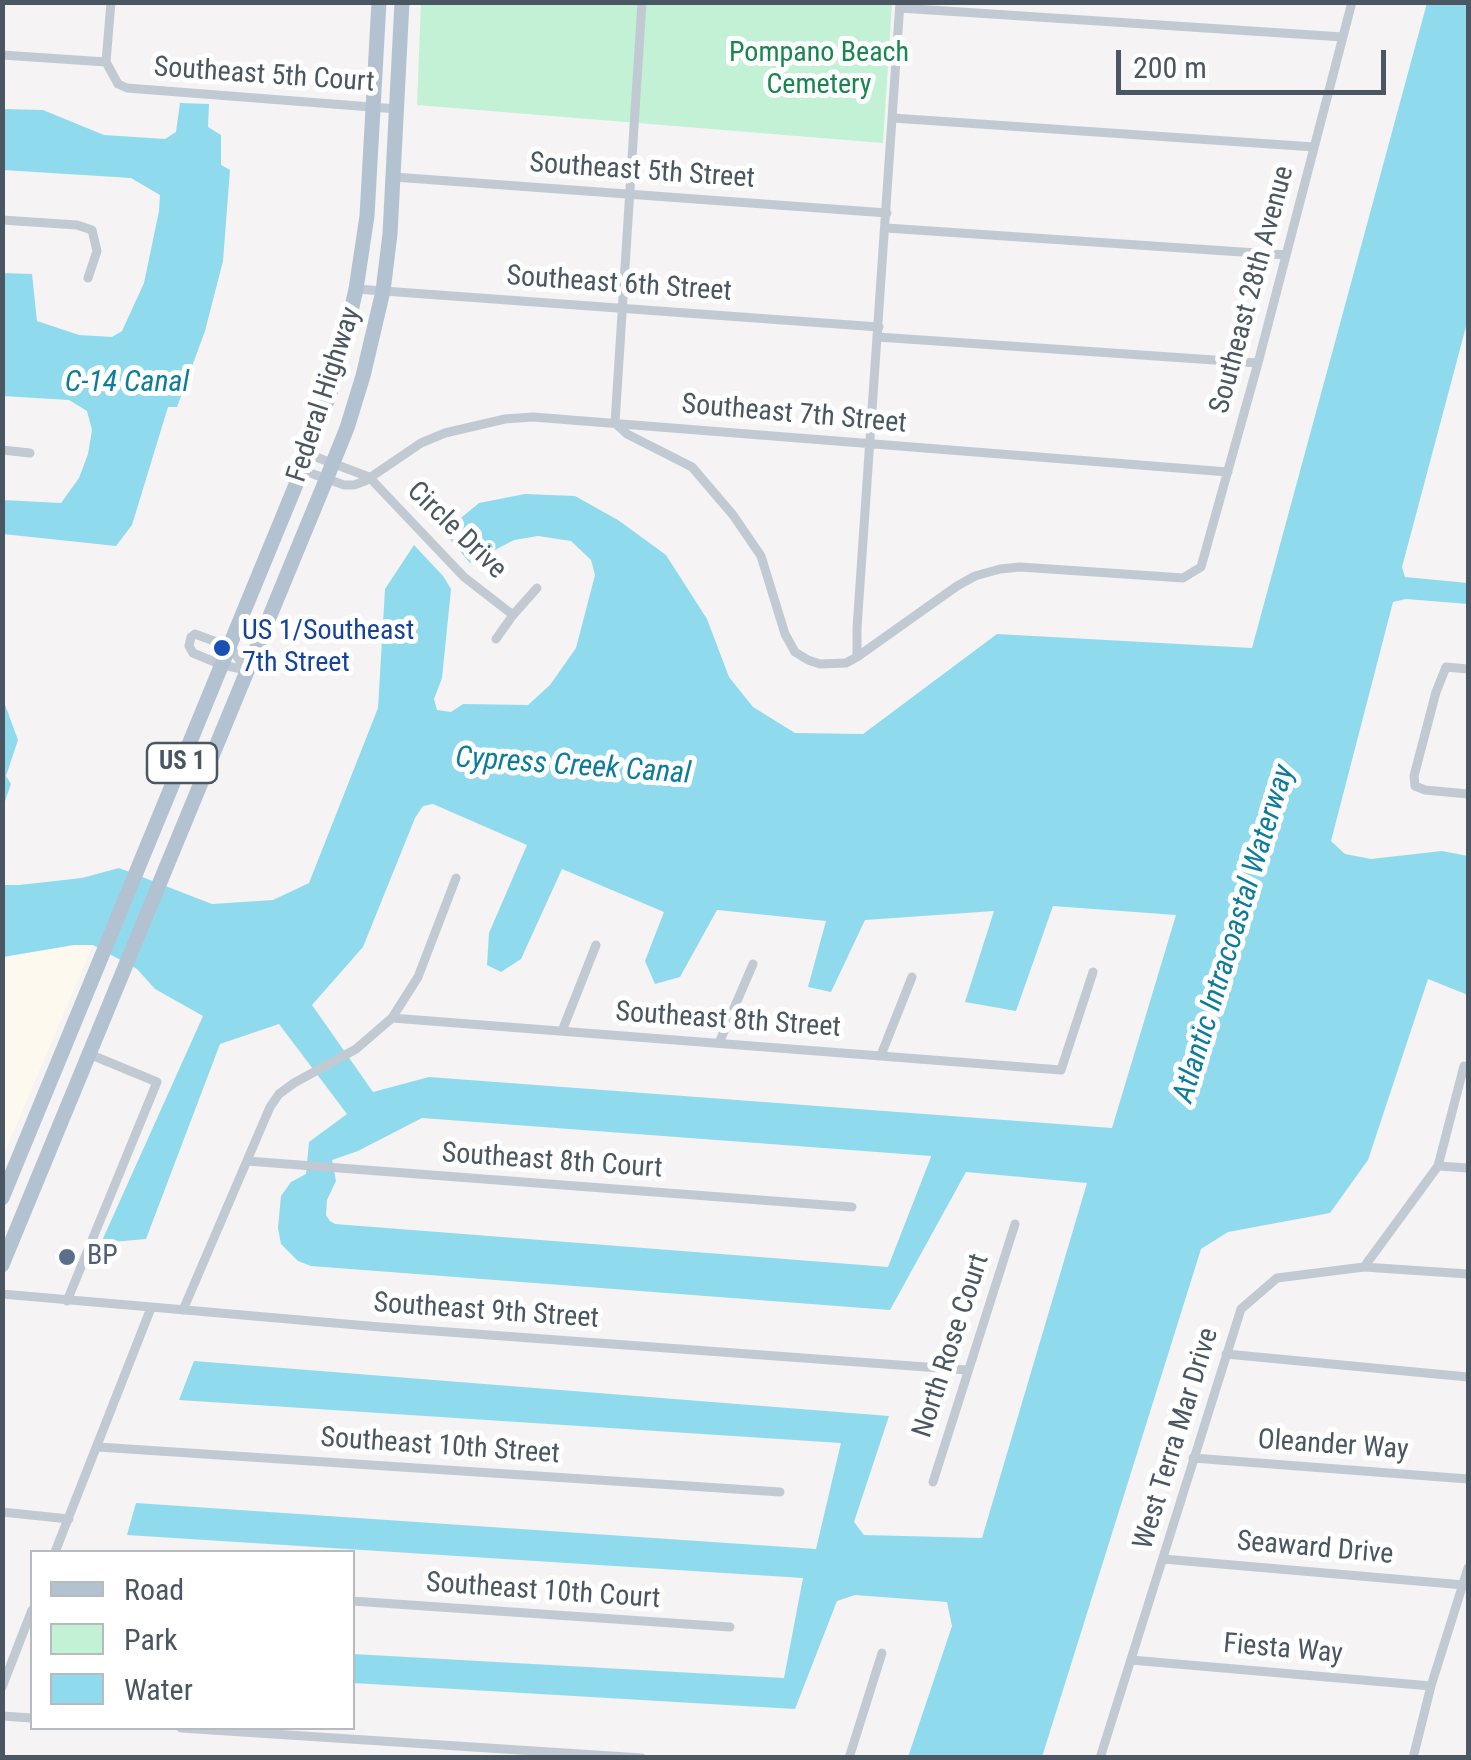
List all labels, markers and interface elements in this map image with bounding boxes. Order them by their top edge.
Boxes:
scale bar [1121,30,1391,92]
park label: Pompano Beach Cemetery [729,37,909,103]
text: 200 m [1133,50,1207,85]
street label: Southeast 5th Court [153,52,375,100]
street label: Southeast 5th Street [528,147,756,197]
street label: Southeast 28th Avenue [1204,163,1302,417]
street label: Southeast 6th Street [505,260,733,310]
street label: Federal Highway [281,303,369,487]
water label: C-14 Canal [65,365,189,401]
street label: Southeast 7th Street [680,388,908,442]
street label: Circle Drive [399,475,513,587]
place label: US 1/Southeast 7th Street [242,615,414,681]
marker: US 1/Southeast 7th Street [211,637,233,659]
water label: Cypress Creek Canal [454,741,692,793]
road number: US 1 [147,743,217,783]
water label: Atlantic Intracoastal Waterway [1167,761,1303,1107]
street label: Southeast 8th Street [614,996,842,1046]
street label: Southeast 8th Court [441,1138,663,1186]
place label: BP [87,1240,118,1274]
marker: BP [56,1246,78,1268]
street label: North Rose Court [907,1250,997,1442]
street label: Southeast 9th Street [372,1287,600,1337]
street label: West Terra Mar Drive [1127,1324,1227,1554]
street label: Southeast 10th Street [319,1422,561,1472]
street label: Oleander Way [1256,1424,1410,1468]
street label: Seaward Drive [1235,1525,1395,1573]
legend [30,1550,355,1730]
street label: Southeast 10th Court [425,1567,661,1617]
text: Road [124,1572,184,1607]
text: Park [124,1622,178,1657]
street label: Fiesta Way [1222,1628,1344,1672]
text: Water [124,1672,193,1707]

